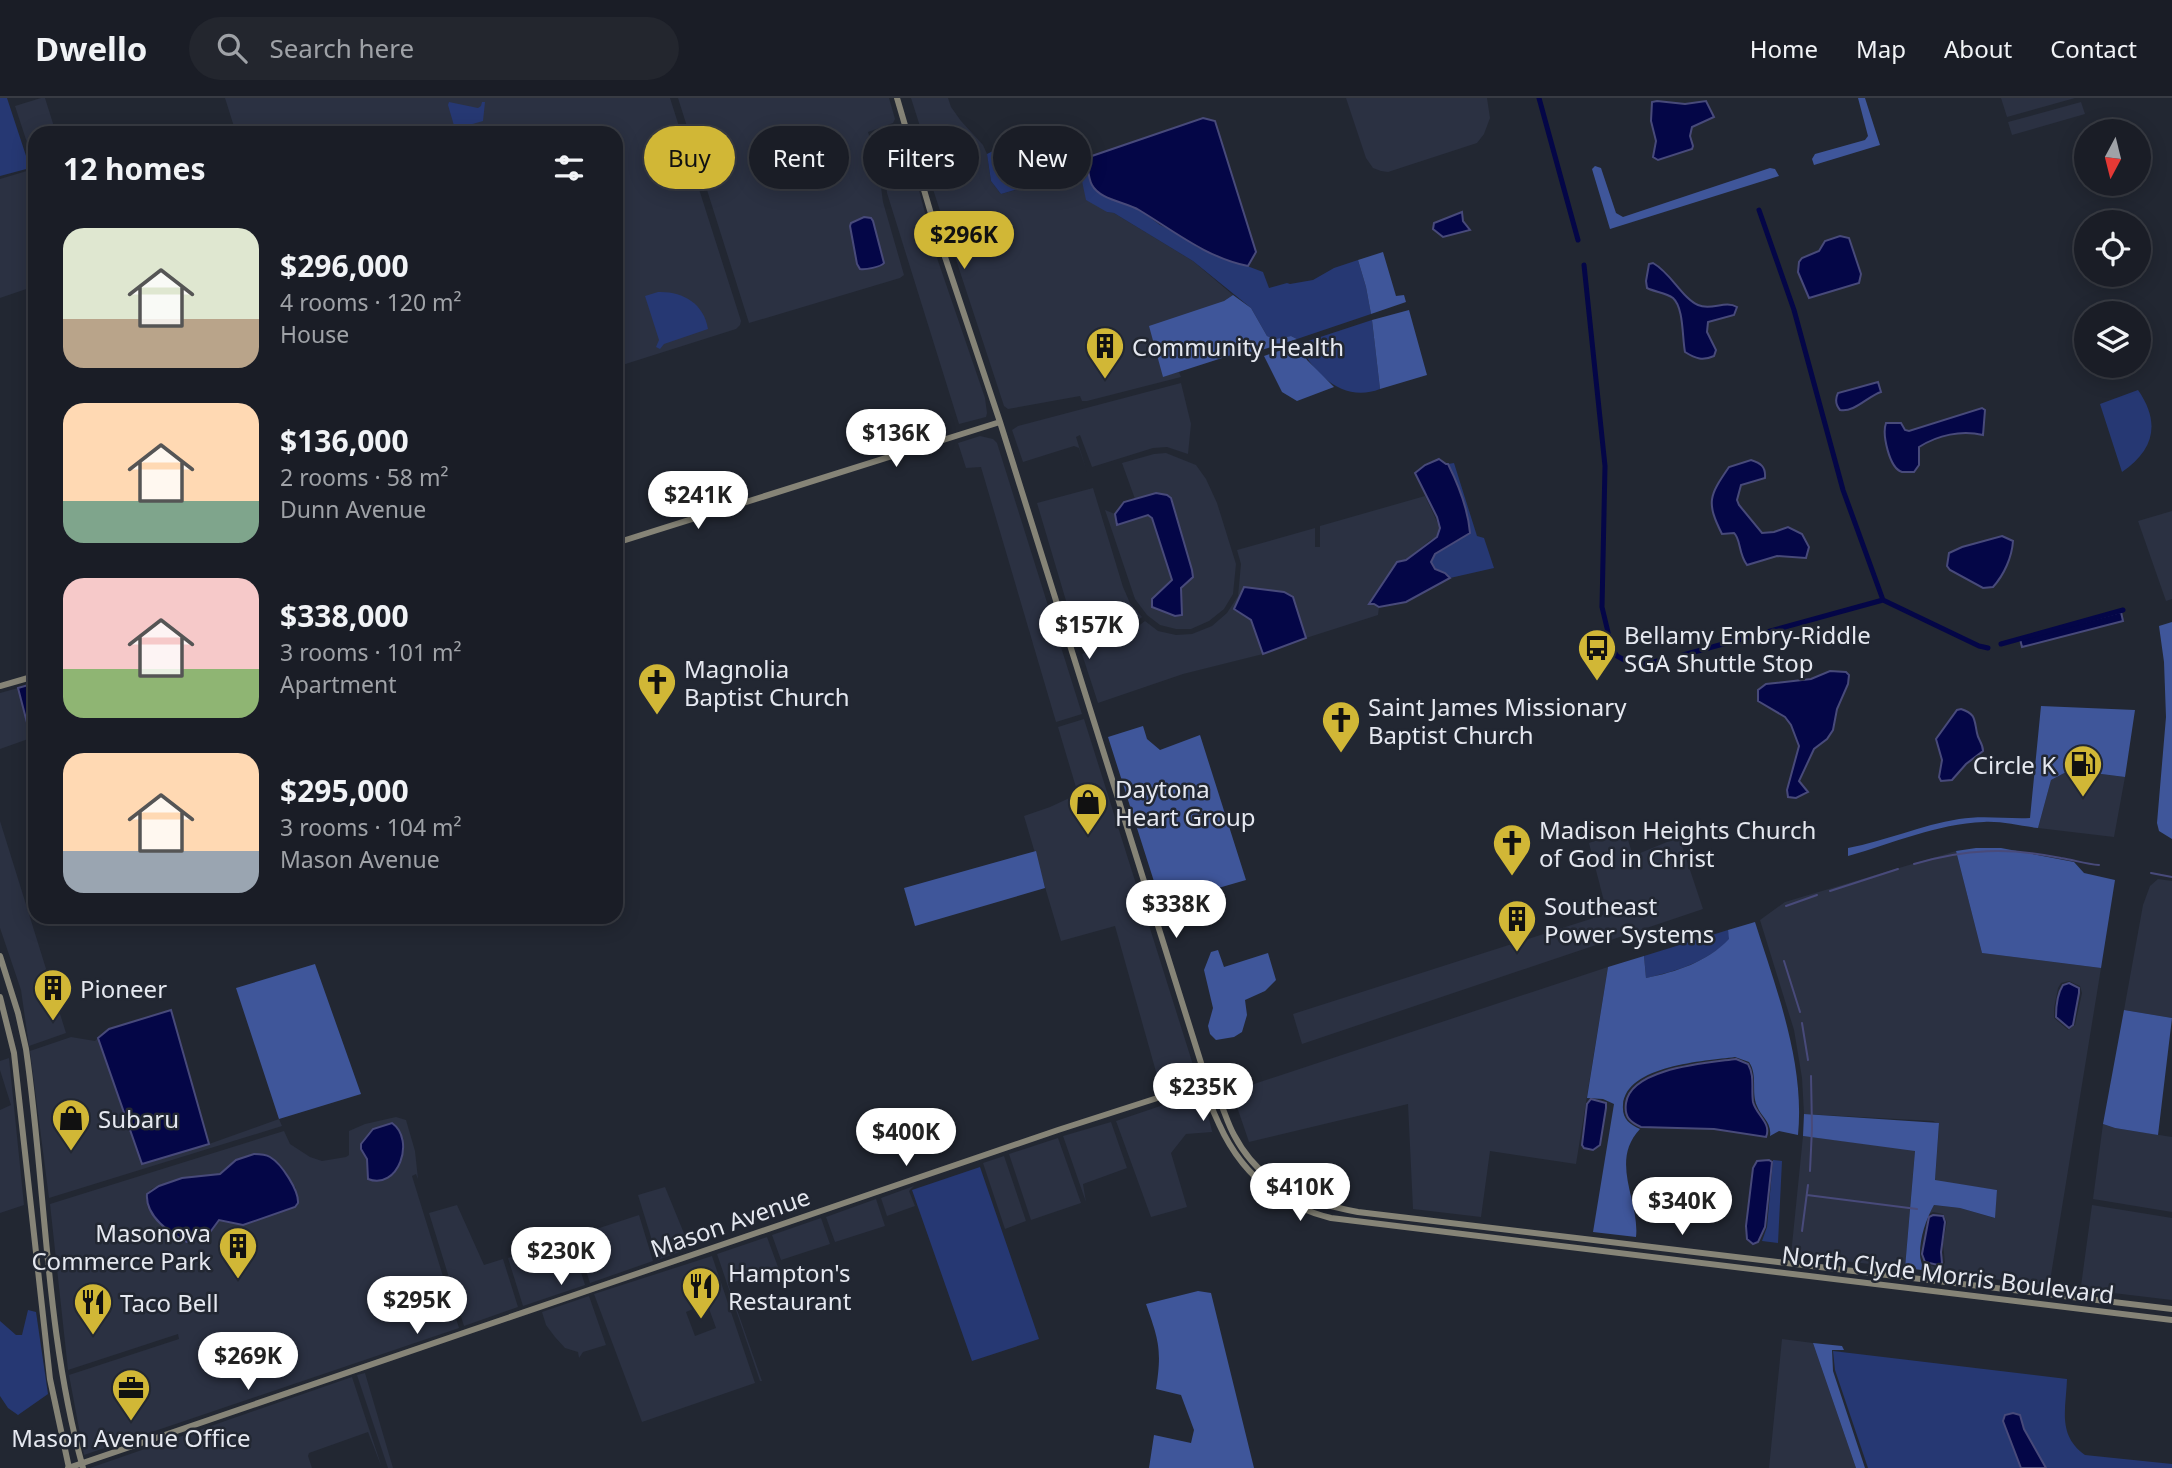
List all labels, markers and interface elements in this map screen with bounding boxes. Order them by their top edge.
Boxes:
search box [189,17,679,80]
text: Dwello [35,26,147,71]
icon: search [213,29,251,67]
text: Search here [269,30,414,66]
text: Home [1750,32,1818,65]
text: Map [1856,32,1906,65]
text: About [1944,32,2012,65]
text: Contact [2050,32,2137,65]
north arrow [2074,119,2151,196]
map controls [2074,119,2151,378]
chip: Buy [644,126,735,189]
chip: Rent [749,126,849,189]
chip: Filters [863,126,979,189]
chip: New [993,126,1091,189]
text: 12 homes [63,148,206,189]
icon: filters [550,149,588,187]
button: locate [2074,210,2151,287]
pin: $296K [915,212,1013,271]
text: $296K [930,218,998,250]
text: $296,000 [280,245,409,286]
icon: home [119,256,203,340]
text: 4 rooms · 120 m² [280,286,462,318]
button: layers [2074,301,2151,378]
text: House [280,318,349,350]
building icon: Community Health [1084,325,1126,380]
place label: Community Health [1132,330,1344,363]
pin: $136K [847,410,945,469]
text: $136K [862,416,930,448]
text: $136,000 [280,420,409,461]
icon: home [119,431,203,515]
text: 2 rooms · 58 m² [280,461,449,493]
pin: $241K [649,472,747,531]
text: $241K [664,478,732,510]
text: Dunn Avenue [280,493,426,525]
text: $338,000 [280,595,409,636]
pin: $157K [1040,602,1138,661]
icon: home [119,606,203,690]
text: $157K [1055,608,1123,640]
place label: Bellamy Embry-Riddle SGA Shuttle Stop [1624,618,1871,679]
bus stop icon: Bellamy Embry-Riddle SGA Shuttle Stop [1576,627,1618,682]
text: 3 rooms · 101 m² [280,636,462,668]
place label: Magnolia Baptist Church [684,652,850,713]
church icon: Magnolia Baptist Church [636,661,678,716]
text: Apartment [280,668,397,700]
place label: Saint James Missionary Baptist Church [1368,690,1627,751]
church icon: Saint James Missionary Baptist Church [1320,699,1362,754]
fuel station icon: Circle K [2062,743,2104,798]
place label: Circle K [1973,748,2056,781]
text: $295,000 [280,770,409,811]
place label: Daytona Heart Group [1115,772,1256,833]
icon: home [119,781,203,865]
shop icon: Daytona Heart Group [1067,781,1109,836]
text: 3 rooms · 104 m² [280,811,462,843]
place label: Madison Heights Church of God in Christ [1539,813,1816,874]
church icon: Madison Heights Church of God in Christ [1491,822,1533,877]
text: Mason Avenue [280,843,440,875]
pin: $338K [1127,880,1225,940]
text: $338K [1142,887,1210,919]
place label: Southeast Power Systems [1544,889,1714,950]
building icon: Southeast Power Systems [1496,898,1538,953]
building icon: Pioneer [32,967,74,1022]
place label: Pioneer [80,972,167,1005]
pin: $235K [1154,1063,1252,1123]
text: $235K [1169,1070,1237,1102]
shop icon: Subaru [50,1097,92,1152]
place label: Subaru [98,1102,179,1135]
pin: $400K [857,1108,955,1168]
text: $400K [872,1115,940,1147]
pin: $410K [1251,1164,1349,1223]
text: $410K [1266,1170,1334,1202]
pin: $340K [1633,1178,1731,1237]
street label: Mason Avenue [646,1179,814,1265]
text: $340K [1648,1184,1716,1216]
place label: Masonova Commerce Park [31,1216,211,1277]
building icon: Masonova Commerce Park [217,1225,259,1280]
pin: $230K [512,1228,610,1287]
text: $230K [527,1234,595,1266]
street label: North Clyde Morris Boulevard [1780,1237,2116,1311]
place label: Hampton's Restaurant [728,1256,852,1317]
restaurant icon: Hampton's Restaurant [680,1265,722,1320]
pin: $295K [368,1276,466,1336]
restaurant icon: Taco Bell [72,1281,114,1336]
text: $295K [383,1283,451,1315]
place label: Taco Bell [120,1286,219,1319]
pin: $269K [199,1332,297,1392]
text: $269K [214,1339,282,1371]
office icon: Mason Avenue Office [110,1367,152,1422]
place label: Mason Avenue Office [11,1421,251,1454]

